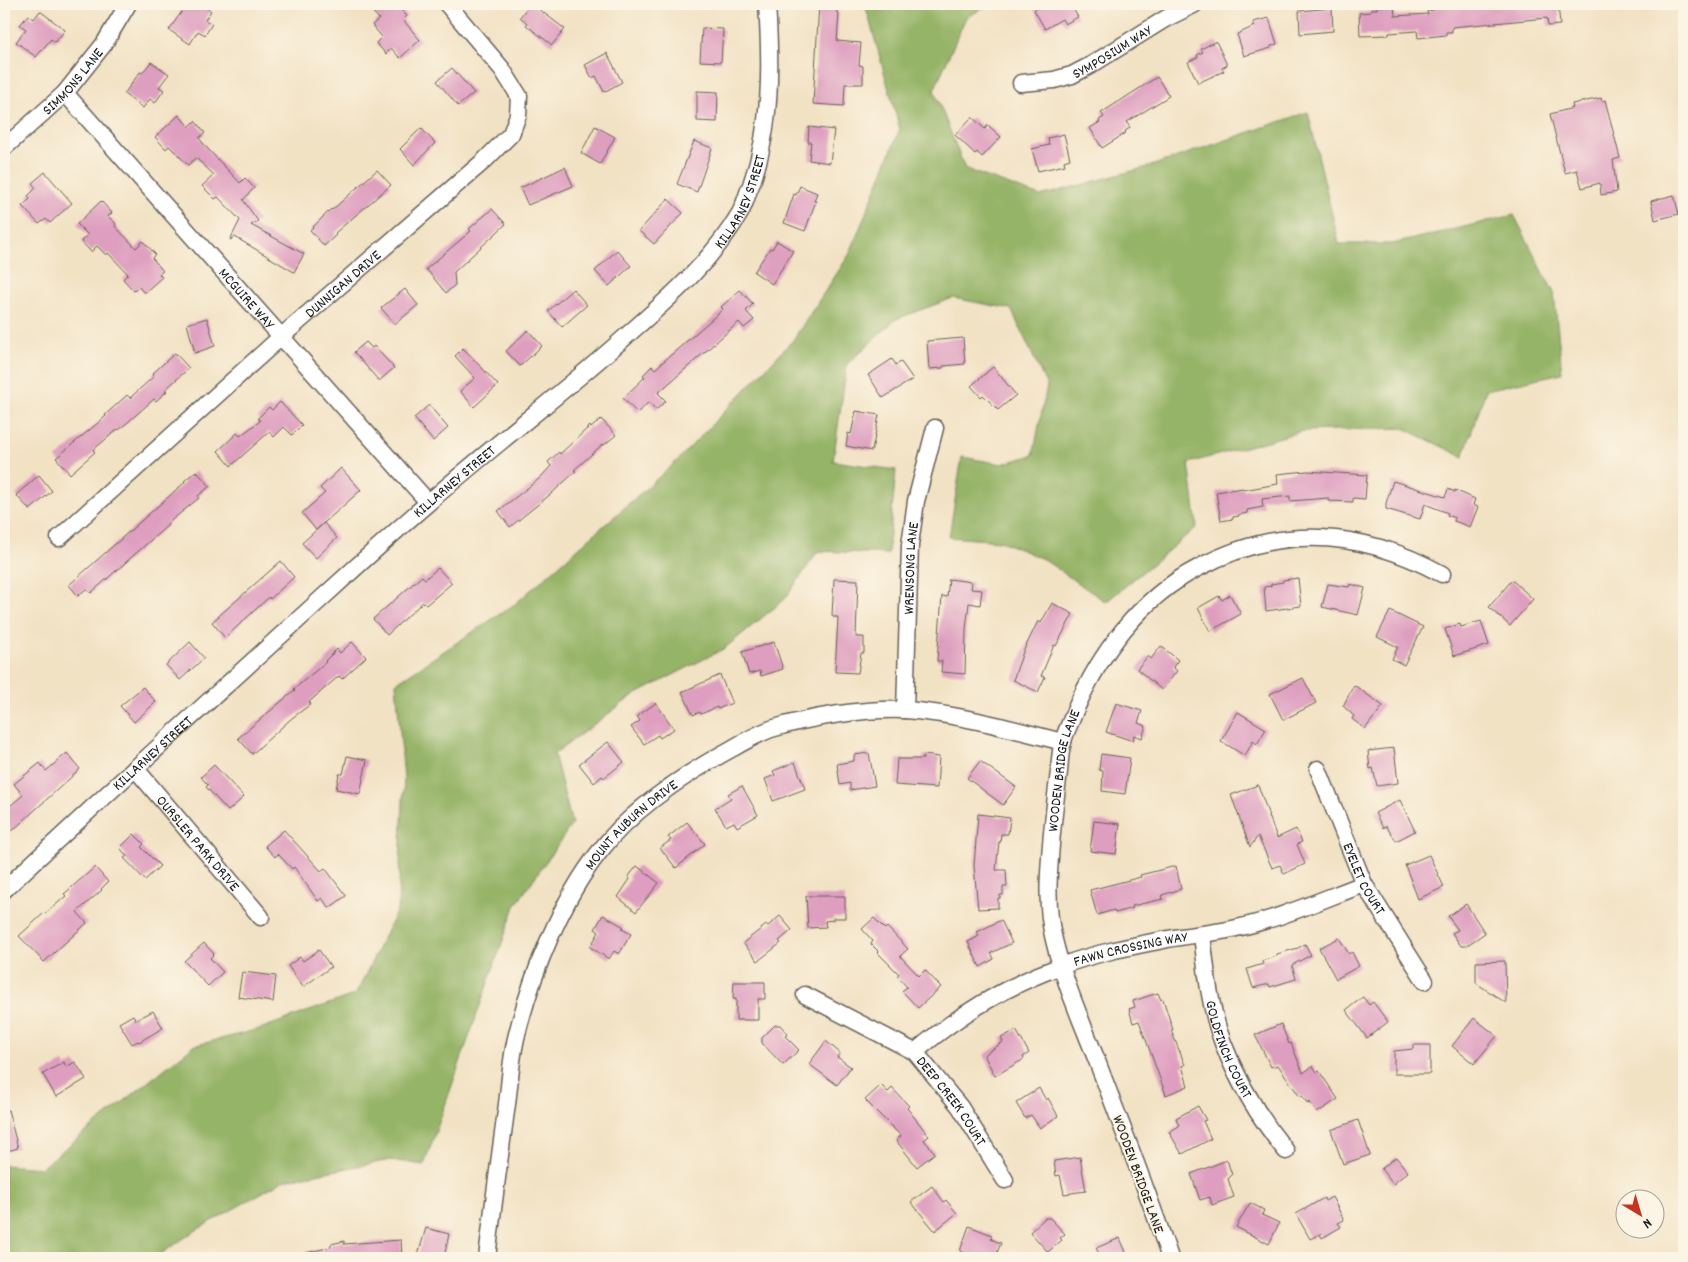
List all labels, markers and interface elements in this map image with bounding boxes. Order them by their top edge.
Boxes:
street label: SYMPOSIUM WAY [1069,20,1157,86]
street label: SIMMONS LANE [38,44,110,121]
street label: KILLARNEY STREET [710,153,772,254]
street label: DUNNIGAN DRIVE [301,246,387,324]
street label: MCGUIRE WAY [212,264,279,335]
street label: KILLARNEY STREET [409,441,501,524]
street label: WRENSONG LANE [899,521,926,615]
street label: WOODEN BRIDGE LANE [1043,707,1087,833]
street label: KILLARNEY STREET [108,712,199,797]
street label: MOUNT AUBURN DRIVE [580,775,683,875]
street label: OURSLER PARK DRIVE [150,791,244,897]
street label: EYELET COURT [1336,840,1390,920]
street label: FAWN CROSSING WAY [1071,927,1189,974]
street label: GOLDFINCH COURT [1198,999,1257,1103]
street label: DEEP CREEK COURT [910,1052,991,1151]
street label: WOODEN BRIDGE LANE [1106,1112,1169,1237]
north arrow [1616,1190,1666,1240]
text: N [1638,1213,1656,1233]

